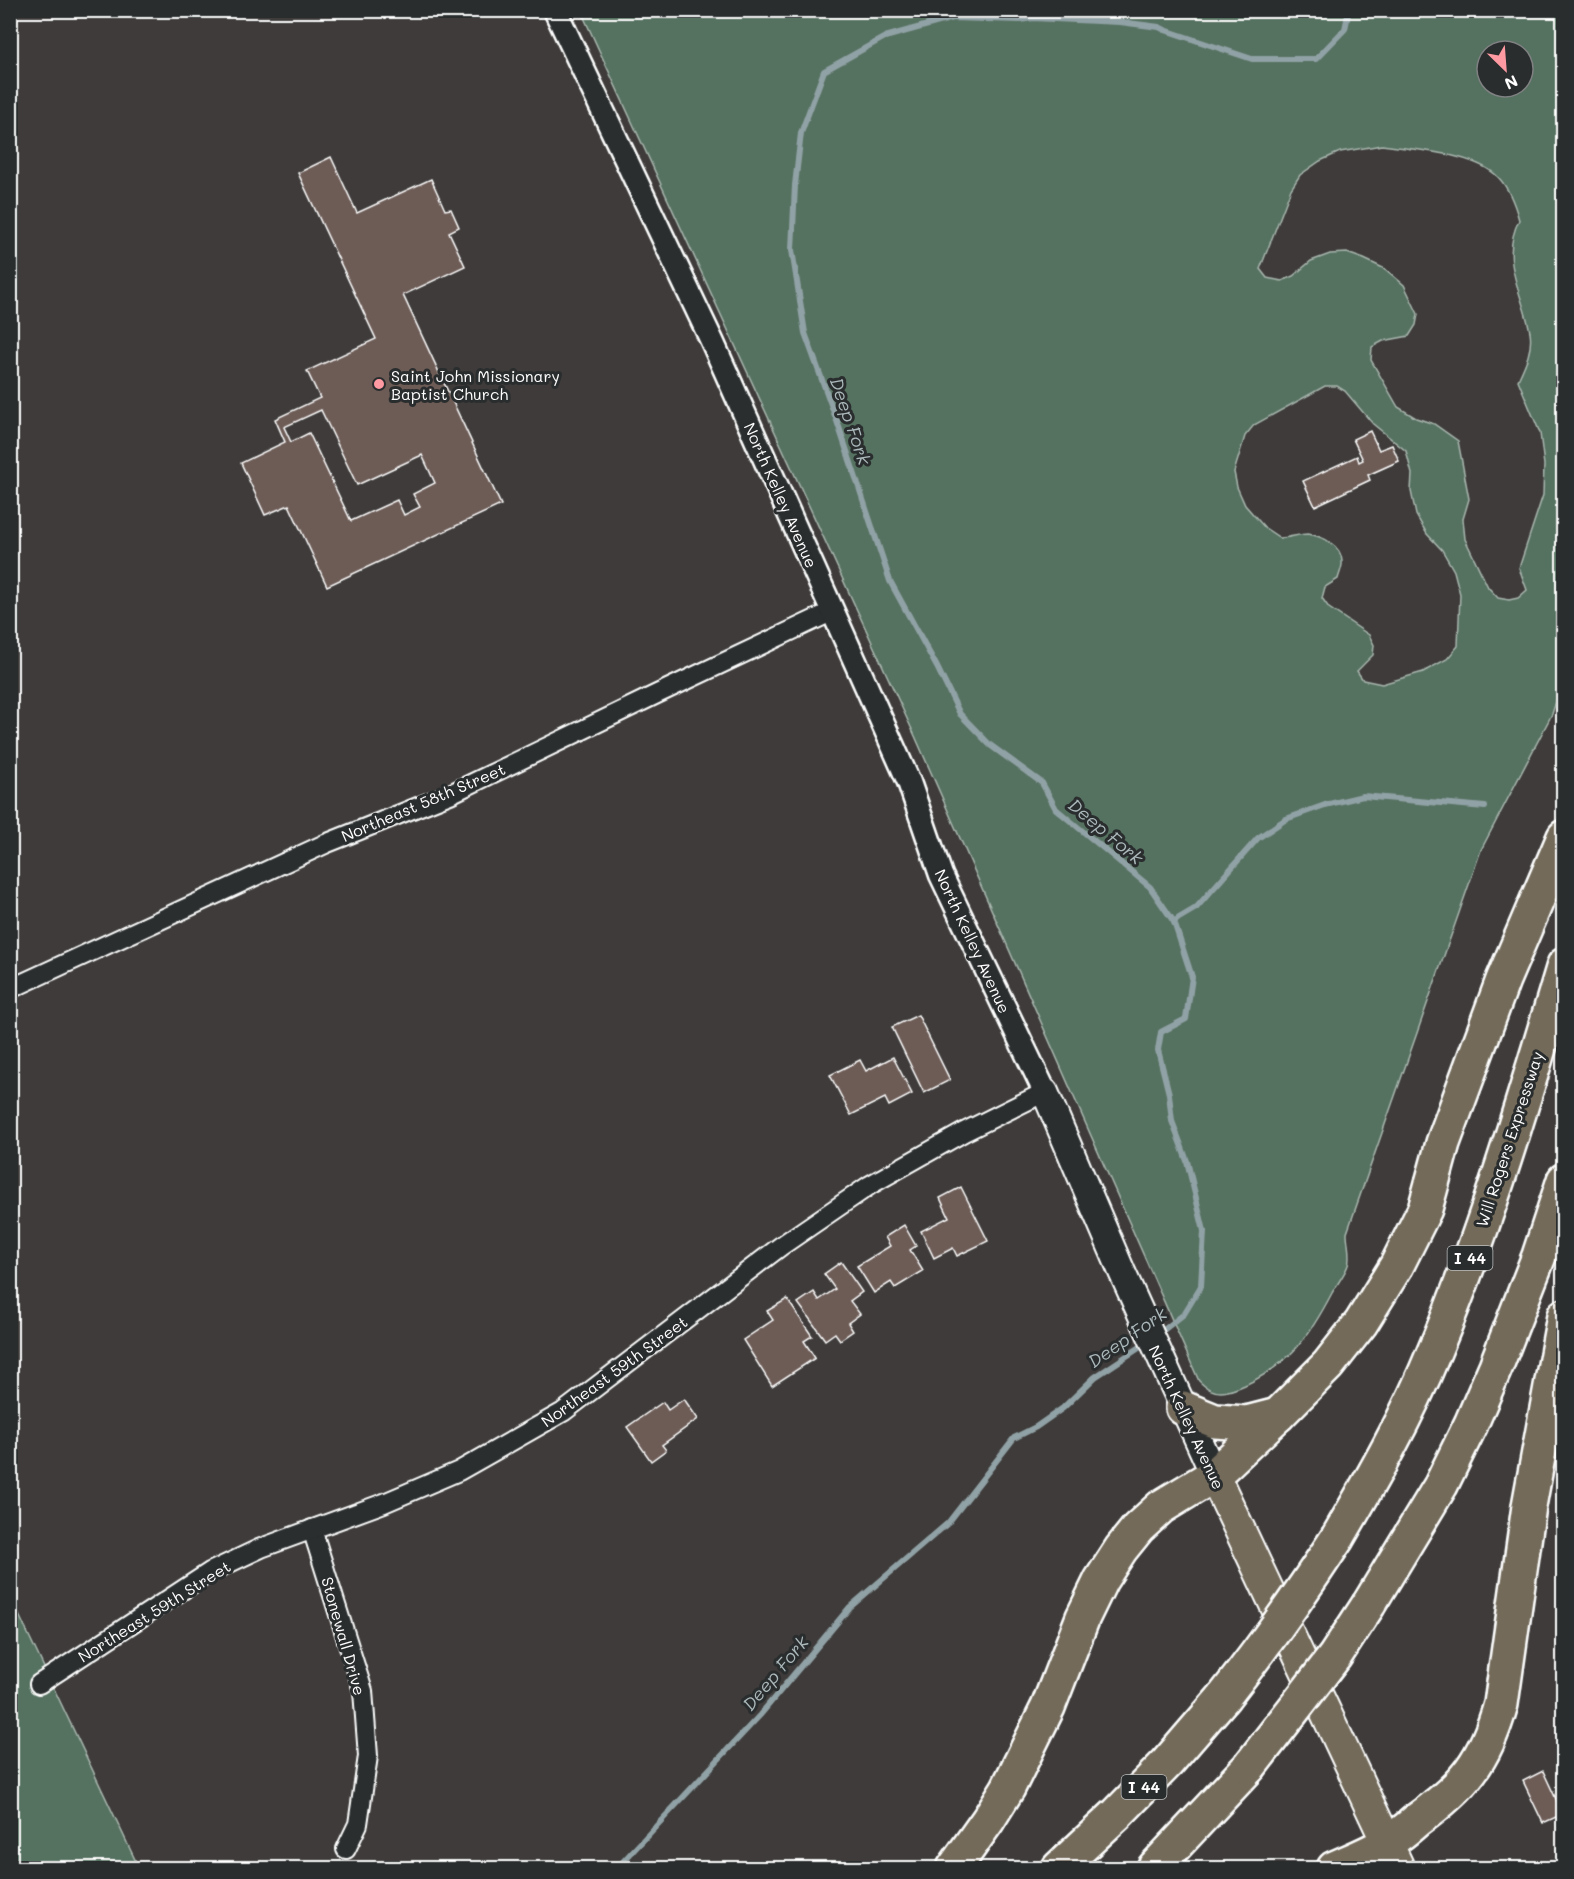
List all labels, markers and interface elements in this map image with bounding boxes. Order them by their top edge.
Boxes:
north arrow [1475,39,1535,99]
text: N [1502,71,1521,95]
place label: Saint John Missionary Baptist Church [391,365,560,404]
water label: Deep Fork [825,374,877,468]
marker: Saint John Missionary Baptist Church [372,377,386,391]
street label: North Kelley Avenue [739,419,823,571]
street label: Northeast 58th Street [338,758,508,846]
water label: Deep Fork [1063,793,1149,870]
street label: North Kelley Avenue [930,865,1016,1017]
street label: Will Rogers Expressway [1471,1049,1547,1229]
road number: I 44 [1448,1246,1492,1270]
water label: Deep Fork [1083,1301,1171,1373]
street label: Northeast 59th Street [537,1311,691,1431]
street label: North Kelley Avenue [1144,1341,1230,1493]
street label: Northeast 59th Street [74,1555,234,1667]
street label: Stonewall Drive [317,1574,371,1698]
water label: Deep Fork [737,1630,814,1716]
road number: I 44 [1122,1775,1166,1799]

